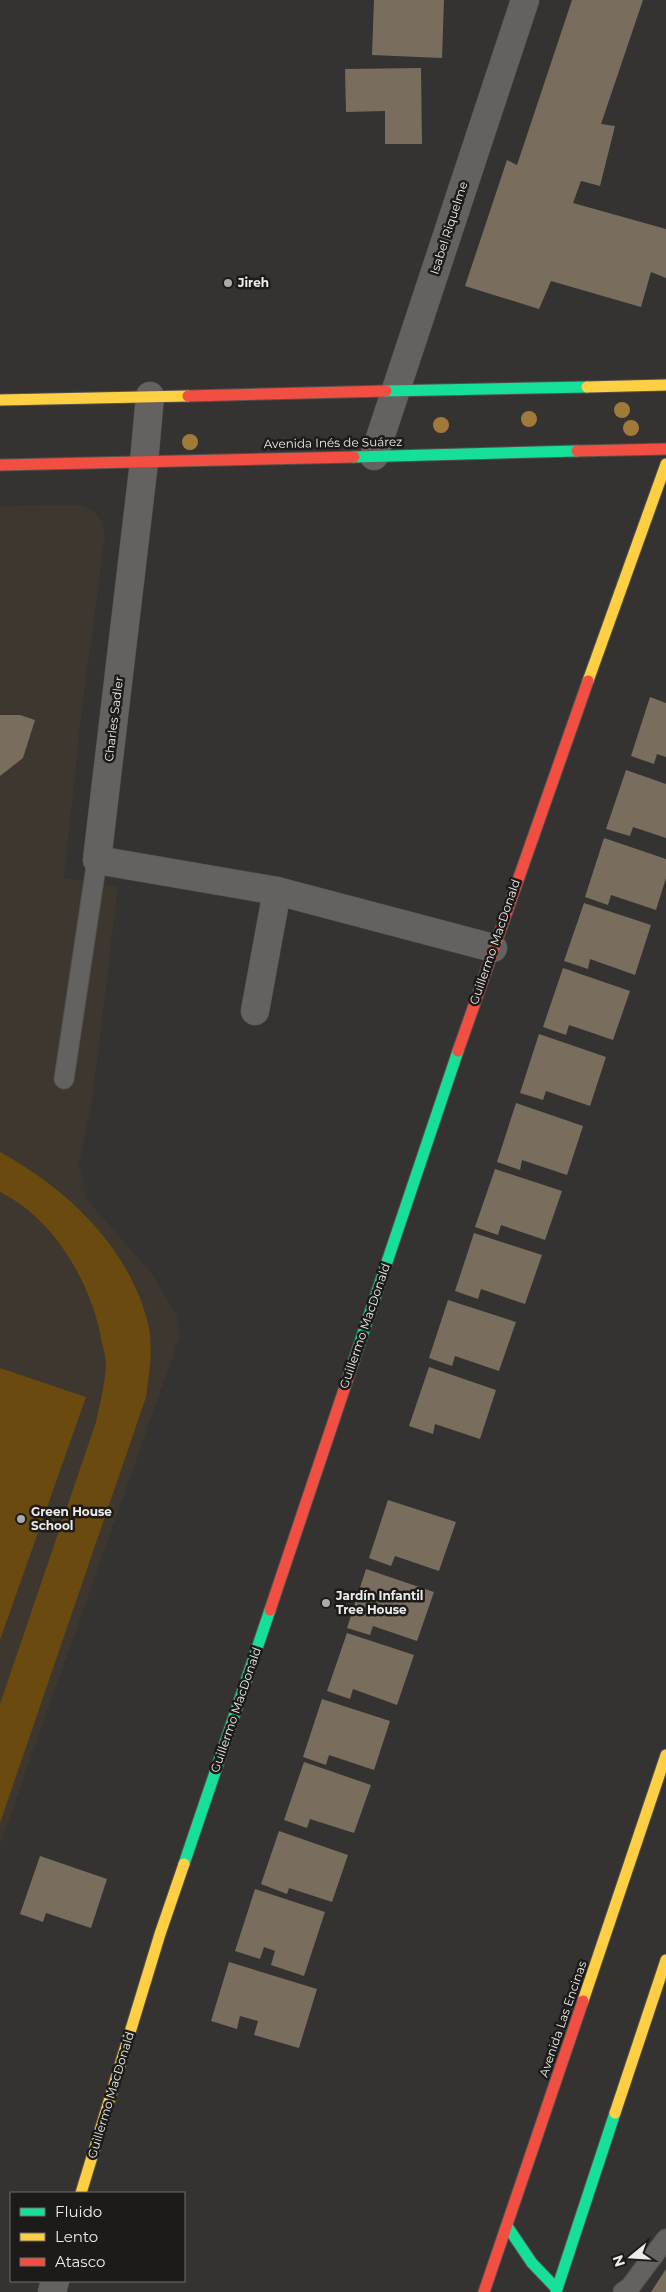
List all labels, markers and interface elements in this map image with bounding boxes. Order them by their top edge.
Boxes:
street label: Isabel Riquelme [426,179,471,276]
place label: Jireh [237,275,269,290]
marker: Jireh [222,277,234,289]
street label: Avenida Inés de Suárez [264,434,402,451]
street label: Charles Sadler [101,675,126,762]
street label: Guillermo MacDonald [466,877,523,1007]
street label: Guillermo MacDonald [336,1261,393,1391]
place label: Green House School [31,1504,112,1533]
marker: Green House School [15,1513,27,1525]
place label: Jardín Infantil Tree House [335,1588,423,1617]
marker: Jardín Infantil Tree House [320,1597,332,1609]
street label: Guillermo MacDonald [207,1645,264,1775]
street label: Avenida Las Encinas [536,1959,589,2079]
street label: Guillermo MacDonald [84,2030,137,2160]
legend [10,2192,185,2282]
text: Fluido [55,2202,102,2221]
text: Lento [55,2227,98,2246]
north arrow [606,2232,656,2282]
text: Atasco [55,2252,105,2271]
text: N [608,2253,629,2269]

